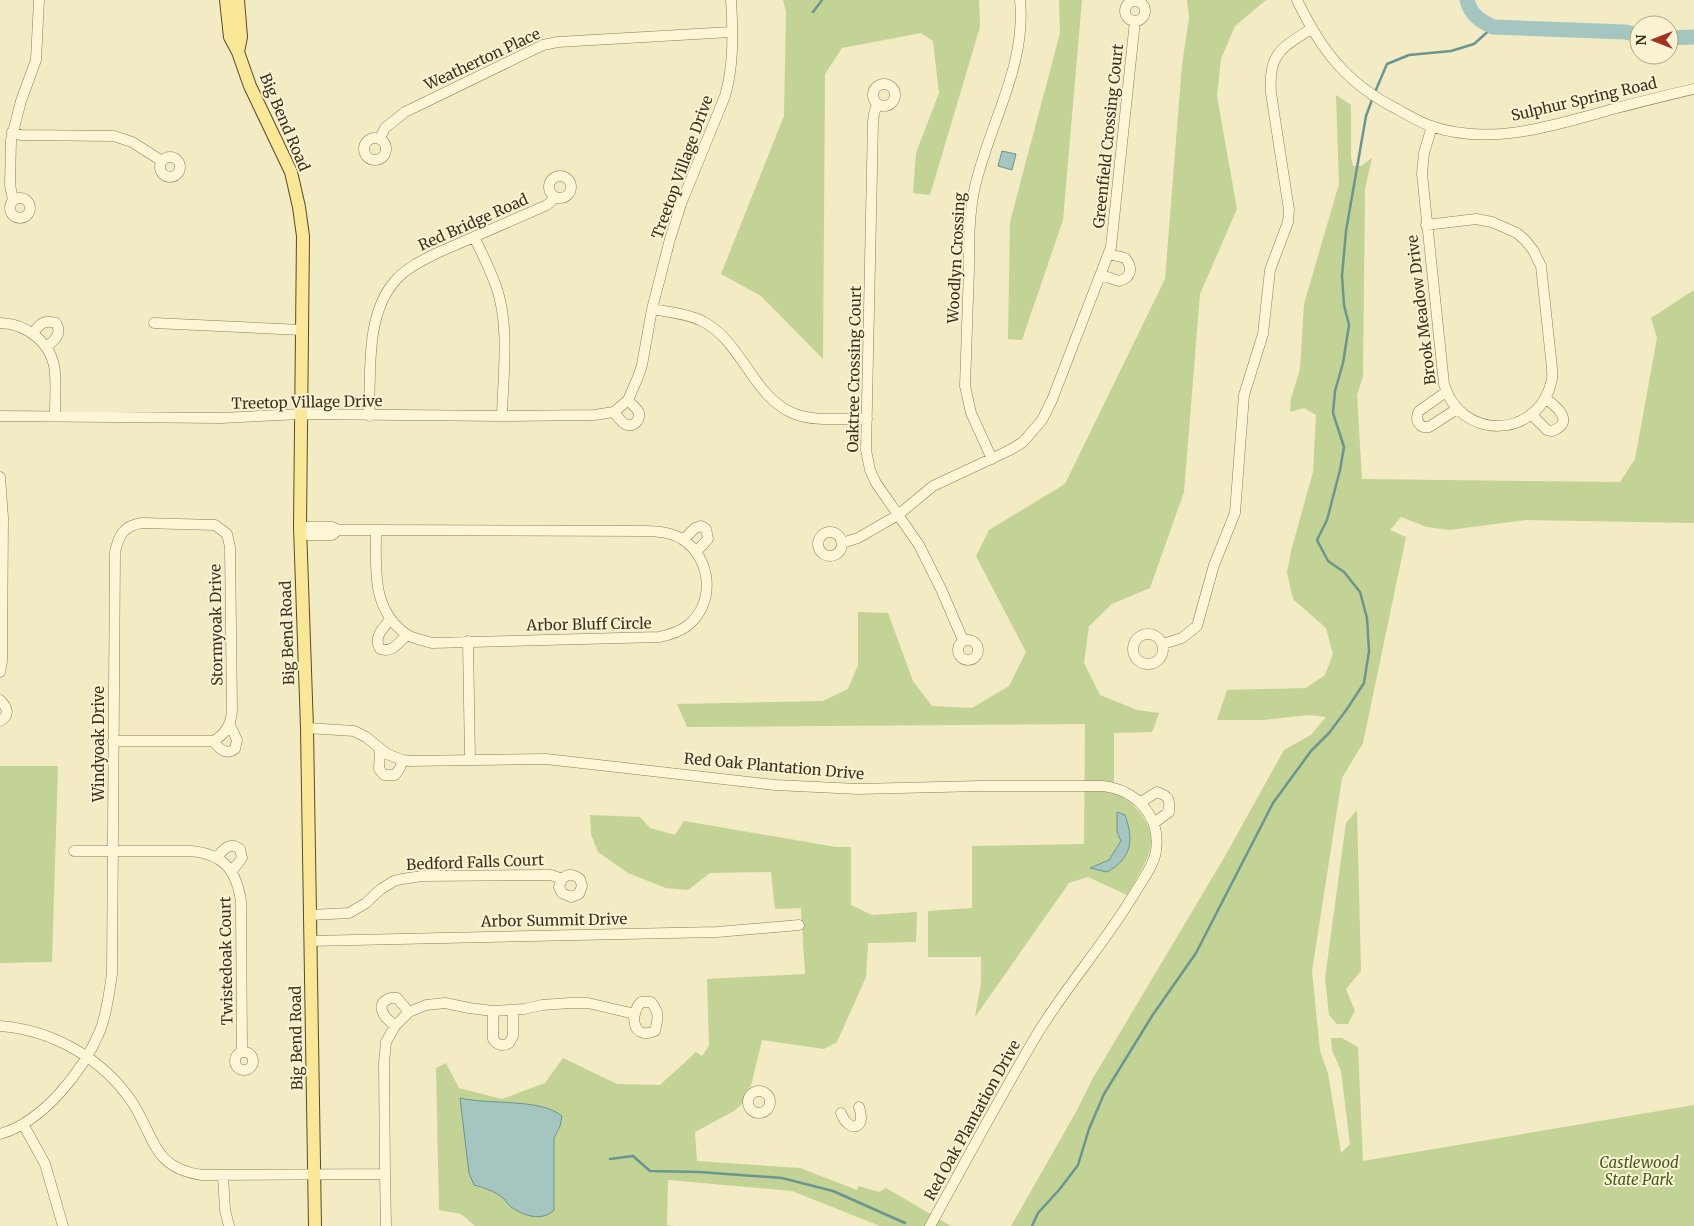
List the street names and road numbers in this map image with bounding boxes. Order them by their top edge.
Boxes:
street label: Weatherton Place [420,24,543,95]
street label: Greenfield Crossing Court [1089,43,1127,229]
street label: Big Bend Road [256,70,314,174]
street label: Sulphur Spring Road [1509,73,1659,125]
street label: Treetop Village Drive [647,93,717,241]
street label: Red Bridge Road [415,189,531,255]
street label: Woodlyn Crossing [943,192,969,325]
street label: Brook Meadow Drive [1402,234,1440,386]
street label: Oaktree Crossing Court [843,285,865,453]
street label: Treetop Village Drive [231,391,383,413]
street label: Stormyoak Drive [205,564,227,686]
street label: Big Bend Road [276,580,298,686]
street label: Arbor Bluff Circle [525,613,652,635]
street label: Windyoak Drive [89,686,108,803]
street label: Red Oak Plantation Drive [683,749,865,783]
street label: Bedford Falls Court [406,850,544,874]
street label: Twistedoak Court [215,896,237,1026]
street label: Arbor Summit Drive [480,909,627,931]
street label: Big Bend Road [286,986,306,1090]
street label: Red Oak Plantation Drive [920,1036,1024,1204]

